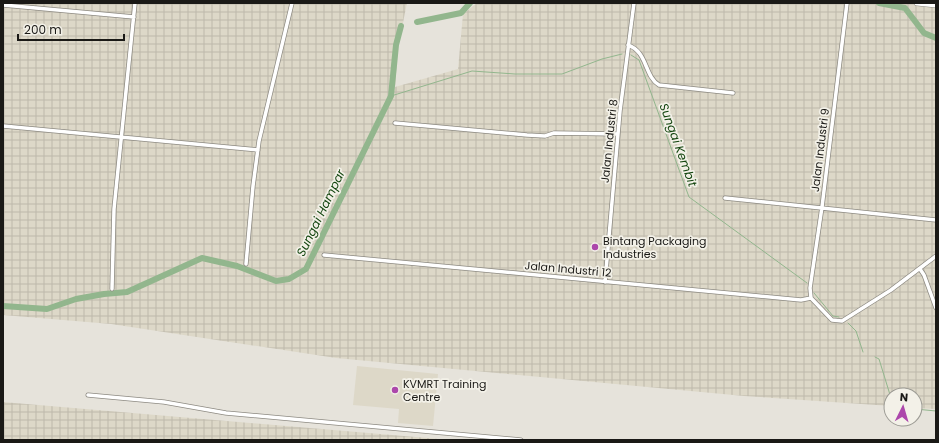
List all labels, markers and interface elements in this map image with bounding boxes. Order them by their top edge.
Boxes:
scale bar [18,16,124,42]
text: 200 m [24,21,62,38]
street label: Jalan Industri 8 [597,98,621,184]
water label: Sungai Kembit [656,101,702,189]
street label: Jalan Industri 9 [807,107,833,193]
water label: Sungai Hampar [292,166,349,259]
place label: Bintang Packaging Industries [603,233,707,262]
marker: Bintang Packaging Industries [590,242,600,252]
street label: Jalan Industri 12 [524,257,612,281]
place label: KVMRT Training Centre [403,376,487,405]
marker: KVMRT Training Centre [390,385,400,395]
north arrow [883,387,923,427]
text: N [899,389,909,405]

